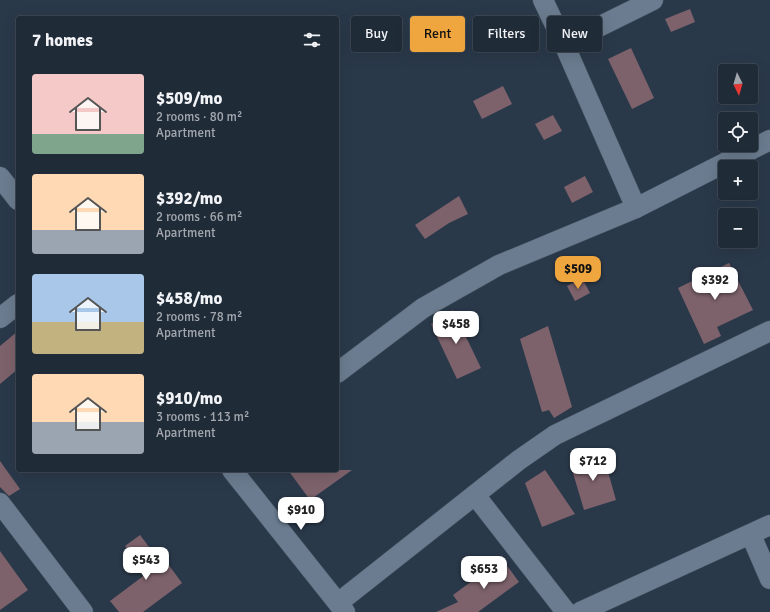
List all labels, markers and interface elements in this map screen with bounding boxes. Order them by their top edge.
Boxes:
chip: Buy [351,16,402,52]
chip: Rent [410,16,465,52]
chip: Filters [473,16,539,52]
chip: New [547,16,602,52]
icon: filters [301,29,323,51]
text: 7 homes [32,30,93,51]
north arrow [718,64,758,104]
map controls [718,64,758,248]
text: $509/mo [156,88,222,109]
icon: home [64,90,112,138]
text: 2 rooms · 80 m² [156,109,242,125]
button: locate [718,112,758,152]
text: Apartment [156,125,216,141]
button: + [718,160,758,200]
text: $392/mo [156,188,222,209]
icon: home [64,190,112,238]
button: − [718,208,758,248]
text: 2 rooms · 66 m² [156,209,242,225]
text: Apartment [156,225,216,241]
pin: $509 [554,256,602,290]
text: $509 [564,261,592,277]
pin: $392 [691,267,739,301]
text: $392 [701,272,729,288]
text: $458/mo [156,288,222,309]
icon: home [64,290,112,338]
text: 2 rooms · 78 m² [156,309,242,325]
pin: $458 [432,311,480,345]
text: $458 [442,316,470,332]
text: Apartment [156,325,216,341]
text: $910/mo [156,388,222,409]
icon: home [64,390,112,438]
text: 3 rooms · 113 m² [156,409,249,425]
text: Apartment [156,425,216,441]
pin: $712 [569,448,617,482]
text: $712 [579,453,607,469]
pin: $910 [277,497,325,531]
text: $910 [287,502,315,518]
pin: $543 [122,547,170,581]
text: $543 [132,552,160,568]
pin: $653 [460,556,508,590]
text: $653 [470,561,498,577]

